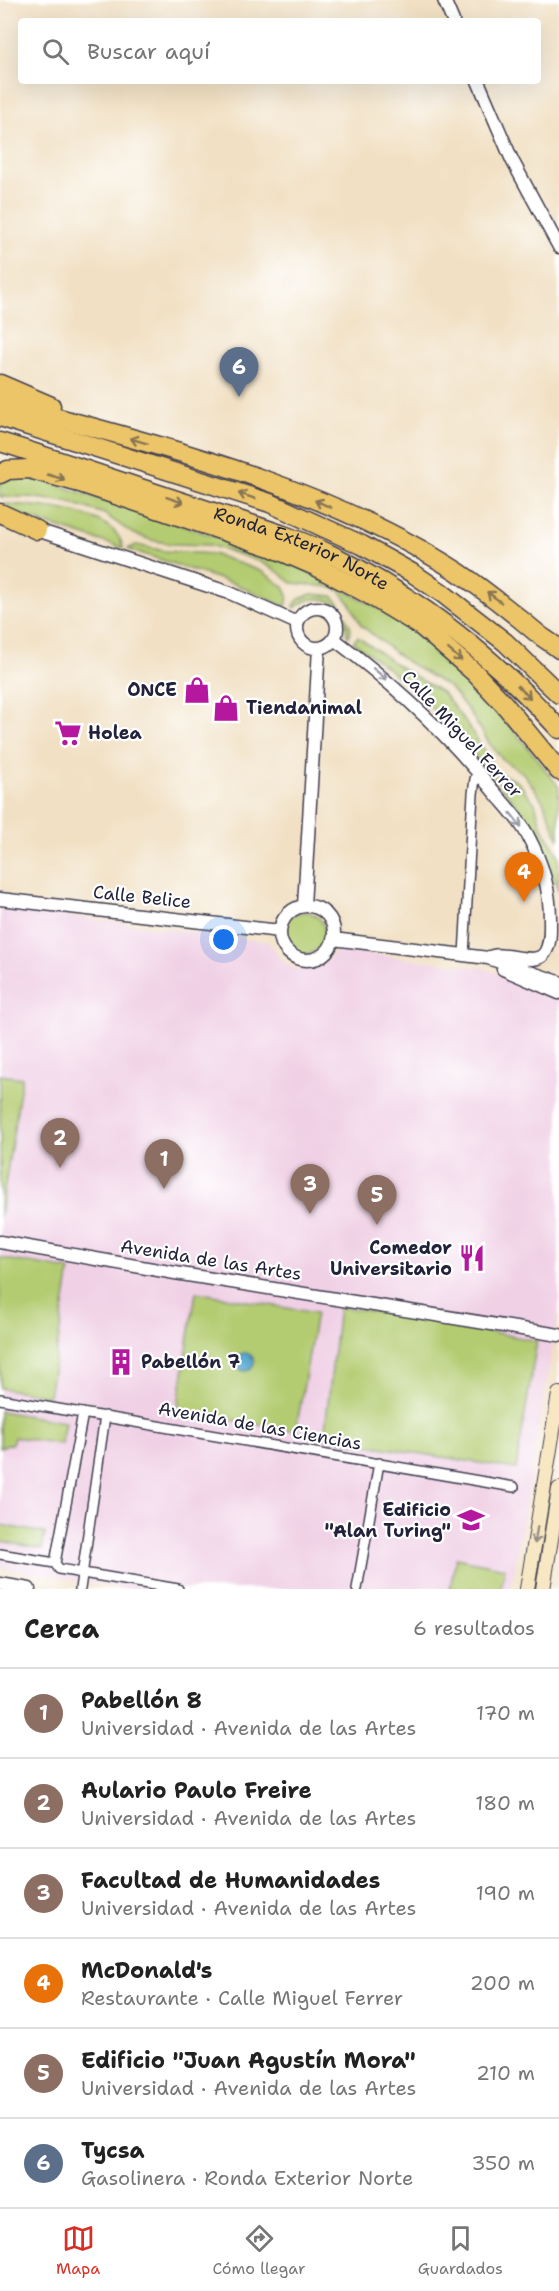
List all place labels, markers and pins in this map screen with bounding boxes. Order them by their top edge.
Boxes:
pin: 6 [220,348,258,397]
shop icon: ONCE [182,675,212,705]
place label: ONCE [127,678,177,702]
shop icon: Tiendanimal [211,693,241,723]
place label: Tiendanimal [246,696,362,720]
supermarket icon: Holea [53,718,83,748]
place label: Holea [88,721,142,745]
pin: 4 [504,852,544,902]
pin: 2 [40,1118,80,1168]
pin: 1 [144,1140,184,1189]
pin: 3 [290,1164,330,1214]
pin: 5 [358,1176,397,1225]
place label: Comedor Universitario [330,1236,452,1281]
restaurant icon: Comedor Universitario [457,1243,487,1273]
building icon: Pabellón 7 [106,1347,136,1377]
place label: Pabellón 7 [141,1350,240,1374]
place label: Edificio "Alan Turing" [325,1498,451,1543]
school or university icon: Edificio "Alan Turing" [456,1505,486,1535]

